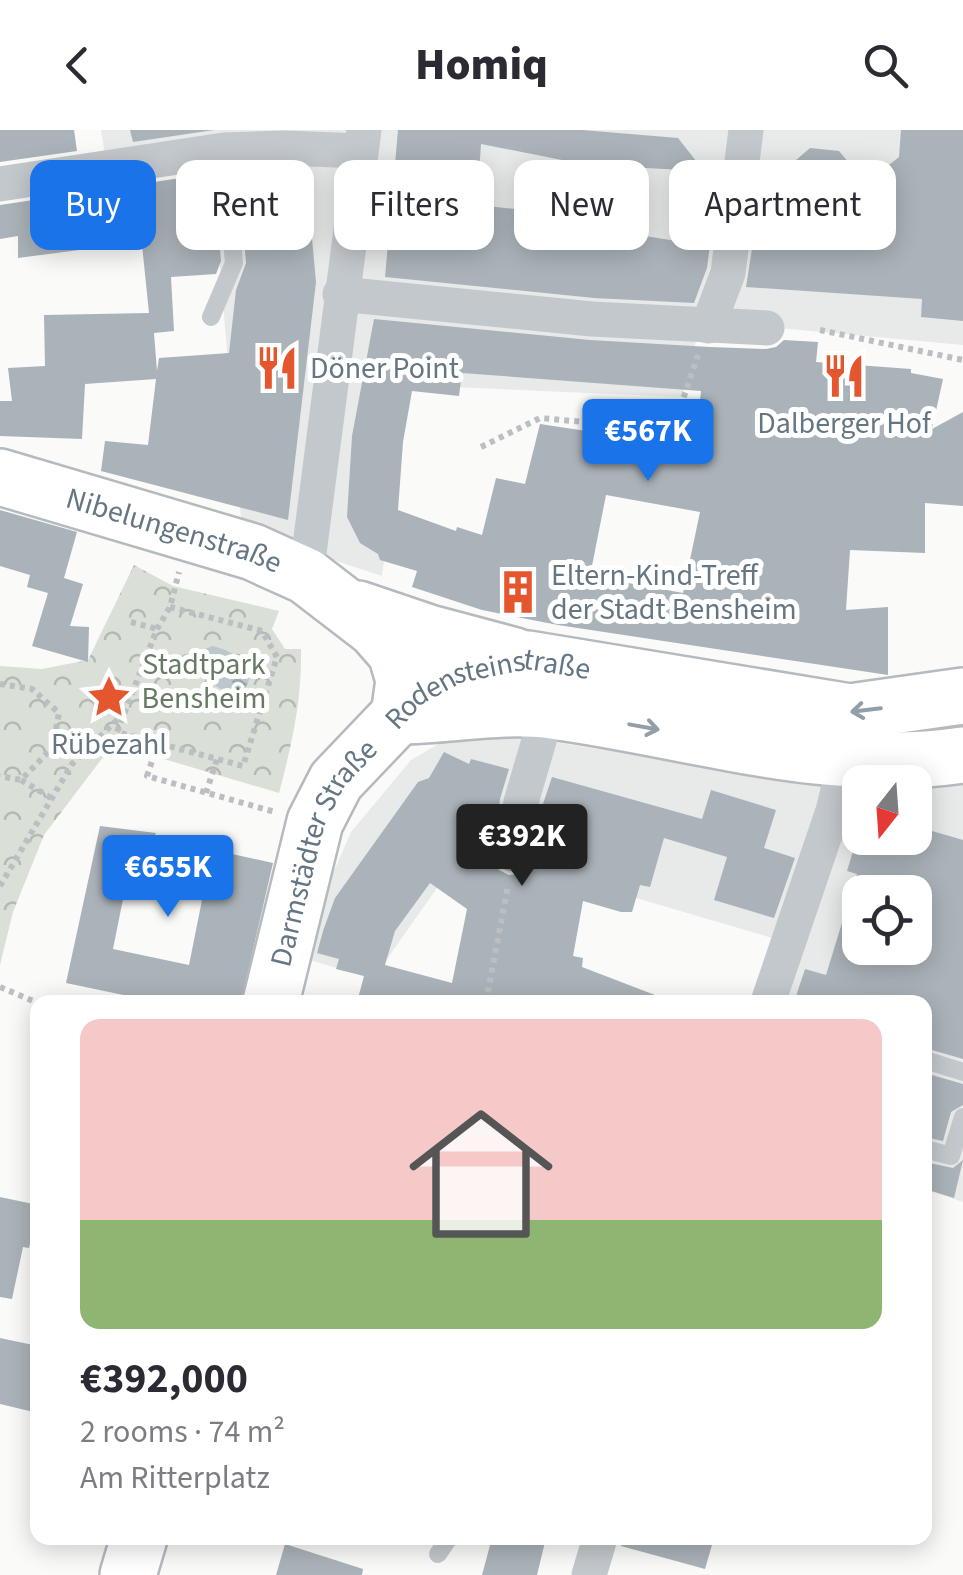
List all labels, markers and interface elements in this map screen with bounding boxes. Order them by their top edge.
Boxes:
text: Homiq [415,33,548,97]
icon: back [50,38,105,93]
icon: search [858,38,913,93]
chip: Buy [30,160,156,250]
chip: Rent [176,160,314,250]
chip: Filters [334,160,494,250]
chip: New [514,160,649,250]
chip: Apartment [669,160,896,250]
restaurant icon: Döner Point [253,344,301,392]
place label: Döner Point [310,347,459,390]
restaurant icon: Dalberger Hof [820,352,868,400]
pin: €567K [578,399,718,484]
place label: Dalberger Hof [757,402,932,445]
text: €567K [604,408,692,454]
street label: Nibelungenstraße [61,476,289,584]
place label: Eltern-Kind-Treff der Stadt Bensheim [551,554,797,631]
building icon: Eltern-Kind-Treff der Stadt Bensheim [494,568,542,616]
street label: Rodensteinstraße [375,637,594,739]
park label: Stadtpark Bensheim [142,643,266,720]
place icon: Rübezahl [85,673,133,721]
one-way arrow [851,701,883,719]
one-way arrow [627,718,660,737]
place label: Rübezahl [51,723,167,766]
street label: Darmstädter Straße [259,729,387,971]
north arrow [842,765,932,855]
map controls [842,765,932,965]
pin: €392K [452,804,592,889]
text: €392K [478,813,566,859]
pin: €655K [98,835,238,920]
text: €655K [124,844,212,890]
button: locate [842,875,932,965]
icon: home [391,1084,571,1264]
text: €392,000 [80,1349,248,1409]
text: 2 rooms · 74 m² [80,1409,285,1455]
text: Am Ritterplatz [80,1455,270,1501]

